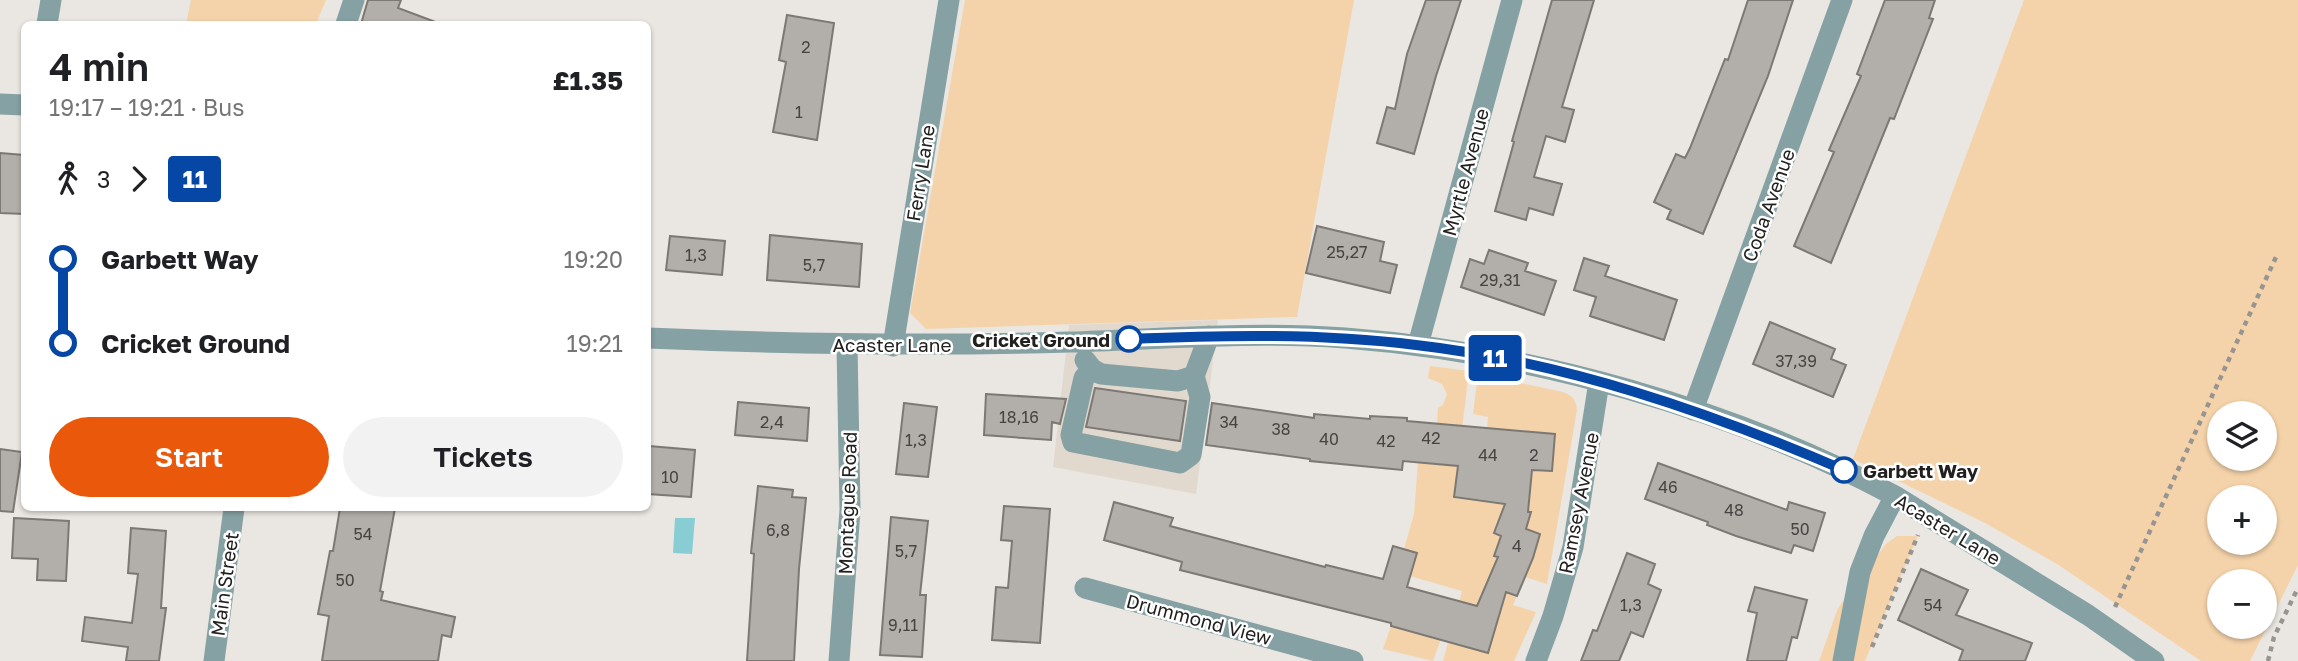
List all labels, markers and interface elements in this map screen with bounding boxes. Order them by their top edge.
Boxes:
house number: 2 [801,37,811,57]
text: 4 min [49,44,149,89]
text: £1.35 [552,65,623,96]
text: 19:17 – 19:21 · Bus [49,93,244,121]
house number: 1 [795,102,803,122]
street label: Myrtle Avenue [1437,106,1493,238]
street label: Ferry Lane [901,123,939,223]
street label: Coda Avenue [1737,145,1799,265]
icon: walk [49,160,87,198]
icon: forward [120,160,158,198]
text: 11 [182,164,207,193]
text: 3 [97,165,110,193]
house number: 25,27 [1326,242,1368,262]
text: Garbett Way [101,244,259,275]
text: 19:20 [563,245,623,273]
house number: 1,3 [685,245,707,265]
house number: 5,7 [803,255,825,275]
house number: 29,31 [1480,270,1521,290]
marker: Cricket Ground [1116,326,1142,352]
text: Cricket Ground [101,328,290,359]
place label: Cricket Ground [972,328,1110,351]
text: 19:21 [567,329,623,357]
street label: Acaster Lane [833,333,951,356]
line badge: 11 [1464,335,1526,381]
text: 11 [1483,343,1507,372]
house number: 37,39 [1775,351,1817,371]
map controls [2207,401,2277,639]
button: layers [2207,401,2277,471]
house number: 18,16 [999,407,1039,427]
house number: 2,4 [760,412,784,432]
house number: 34 [1219,412,1239,432]
button: Start [49,417,329,497]
button: Tickets [343,417,623,497]
house number: 38 [1271,419,1291,439]
house number: 42 [1421,428,1441,448]
house number: 40 [1319,429,1339,449]
house number: 1,3 [905,430,927,450]
street label: Ramsey Avenue [1553,430,1603,576]
street label: Montague Road [833,431,861,575]
house number: 42 [1376,431,1396,451]
house number: 44 [1478,445,1498,465]
house number: 2 [1529,445,1539,465]
marker: Garbett Way [1831,457,1857,483]
place label: Garbett Way [1863,459,1979,482]
house number: 10 [661,467,679,487]
house number: 46 [1658,477,1678,497]
button: + [2207,485,2277,555]
street label: Acaster Lane [1891,489,2005,569]
house number: 48 [1724,500,1744,520]
house number: 50 [1790,519,1810,539]
house number: 6,8 [766,520,790,540]
house number: 54 [353,524,373,544]
street label: Main Street [205,530,243,638]
house number: 4 [1512,536,1522,556]
house number: 5,7 [895,541,917,561]
button: − [2207,569,2277,639]
house number: 50 [335,570,355,590]
street label: Drummond View [1124,589,1274,649]
house number: 1,3 [1620,595,1642,615]
house number: 54 [1923,595,1943,615]
house number: 9,11 [888,615,918,635]

